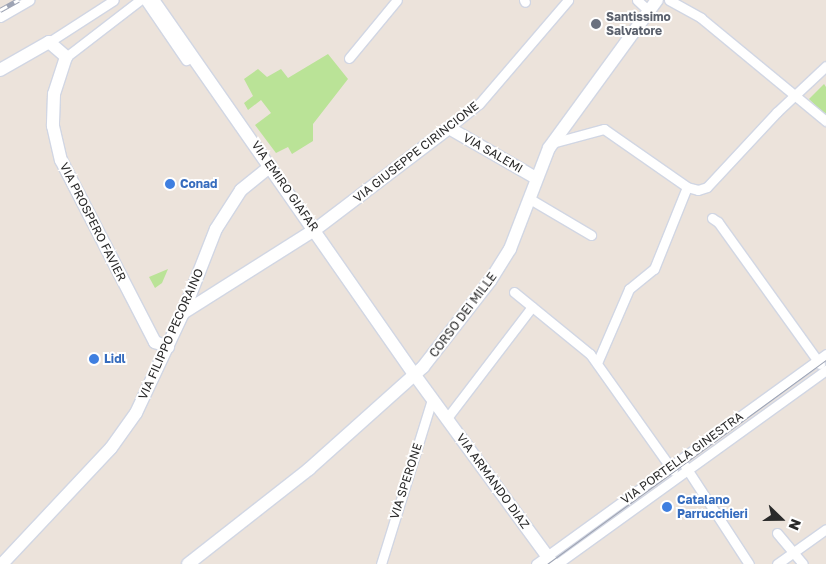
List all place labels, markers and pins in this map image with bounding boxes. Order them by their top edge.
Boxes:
place label: Santissimo Salvatore [606,10,671,38]
marker: Santissimo Salvatore [590,18,602,30]
place label: Conad [180,177,217,191]
marker: Conad [164,178,176,190]
place label: Lidl [104,352,126,366]
marker: Lidl [88,353,100,365]
place label: Catalano Parrucchieri [677,493,748,521]
marker: Catalano Parrucchieri [661,501,673,513]

